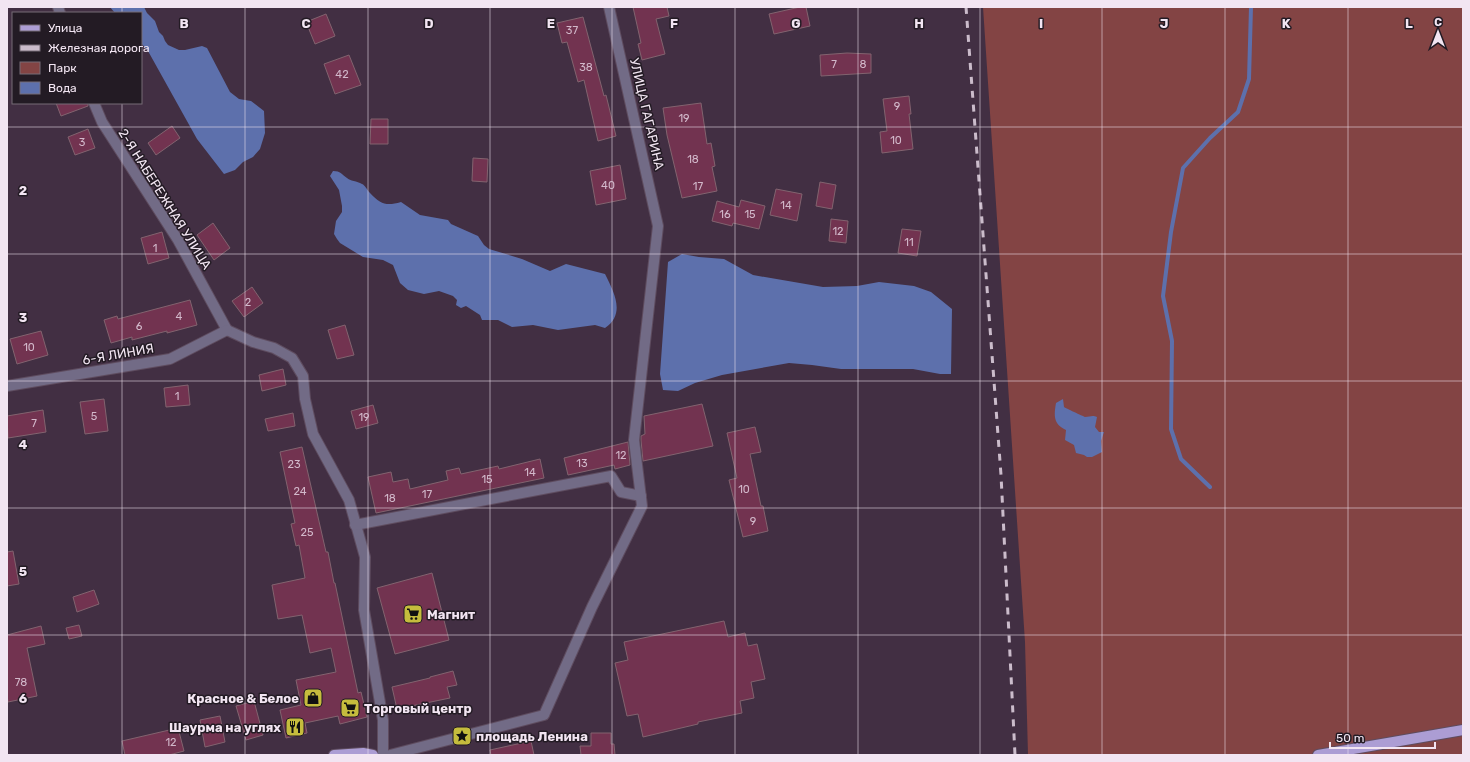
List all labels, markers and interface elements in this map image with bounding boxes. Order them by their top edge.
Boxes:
legend [12,12,142,104]
north arrow [1418,12,1458,52]
text: B [179,16,189,31]
text: C [301,16,311,31]
text: D [424,16,434,31]
text: E [547,16,555,31]
text: F [670,16,678,31]
text: G [791,16,801,31]
text: H [914,16,924,31]
text: I [1039,16,1043,31]
text: J [1160,16,1168,31]
text: K [1282,16,1291,31]
text: L [1405,16,1413,31]
text: С [1434,16,1442,29]
text: Улица [48,21,82,35]
house number: 37 [566,24,578,37]
text: Железная дорога [48,41,150,55]
street label: УЛИЦА ГАГАРИНА [627,57,667,172]
house number: 7 [831,58,837,71]
house number: 8 [860,58,867,71]
text: Парк [48,61,77,75]
house number: 38 [579,61,593,74]
house number: 42 [335,68,349,81]
text: Вода [48,81,77,95]
house number: 9 [894,100,900,113]
house number: 19 [678,112,690,125]
street label: 2-Я НАБЕРЕЖНАЯ УЛИЦА [116,126,215,272]
house number: 10 [890,134,902,147]
house number: 3 [79,136,86,149]
house number: 18 [687,153,699,166]
house number: 40 [601,179,615,192]
house number: 17 [693,180,704,193]
text: 2 [19,183,27,198]
house number: 14 [780,199,792,212]
house number: 16 [719,208,731,221]
house number: 15 [744,208,756,221]
house number: 12 [832,225,844,238]
house number: 11 [904,236,914,249]
house number: 1 [153,242,157,255]
house number: 2 [245,296,251,309]
text: 3 [19,310,28,325]
house number: 4 [176,310,183,323]
house number: 6 [136,320,143,333]
street label: 6-Я ЛИНИЯ [81,340,155,368]
house number: 10 [23,341,35,354]
house number: 1 [175,390,179,403]
house number: 5 [91,410,98,423]
house number: 19 [358,411,370,424]
house number: 7 [31,417,37,430]
text: 4 [19,437,28,452]
house number: 12 [615,449,627,462]
house number: 13 [576,457,588,470]
house number: 23 [287,458,301,471]
house number: 14 [524,466,536,479]
house number: 15 [481,473,493,486]
house number: 10 [738,483,750,496]
house number: 24 [293,485,307,498]
house number: 17 [422,488,433,501]
house number: 18 [384,492,396,505]
house number: 9 [750,515,756,528]
house number: 25 [301,526,314,539]
text: 5 [19,564,27,579]
supermarket icon: Магнит [402,603,424,625]
place label: Магнит [427,607,475,622]
house number: 78 [15,676,27,689]
shop icon: Красное & Белое [302,687,324,709]
text: 6 [19,691,28,706]
place label: Красное & Белое [187,691,299,706]
supermarket icon: Торговый центр [339,697,361,719]
place label: Торговый центр [364,701,472,716]
restaurant icon: Шаурма на углях [284,716,306,738]
place label: Шаурма на углях [169,720,281,735]
scale bar [1330,724,1435,750]
place icon: площадь Ленина [451,725,473,747]
place label: площадь Ленина [476,729,588,744]
text: 50 m [1336,731,1364,745]
house number: 12 [165,736,177,749]

